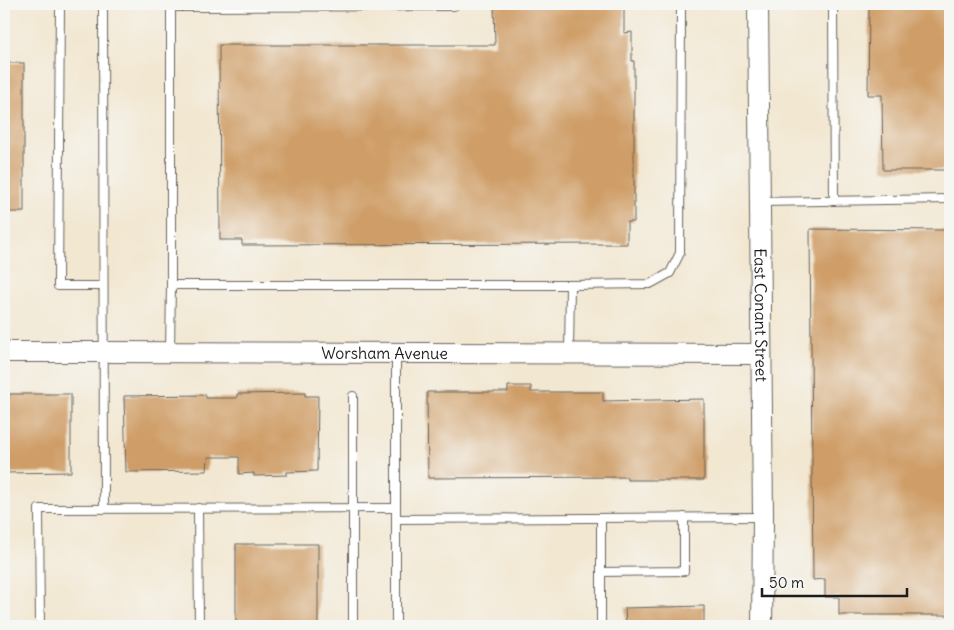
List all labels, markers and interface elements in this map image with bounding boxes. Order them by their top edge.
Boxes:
street label: East Conant Street [750,248,772,383]
street label: Worsham Avenue [321,343,448,363]
scale bar [762,565,906,597]
text: 50 m [769,573,804,592]

